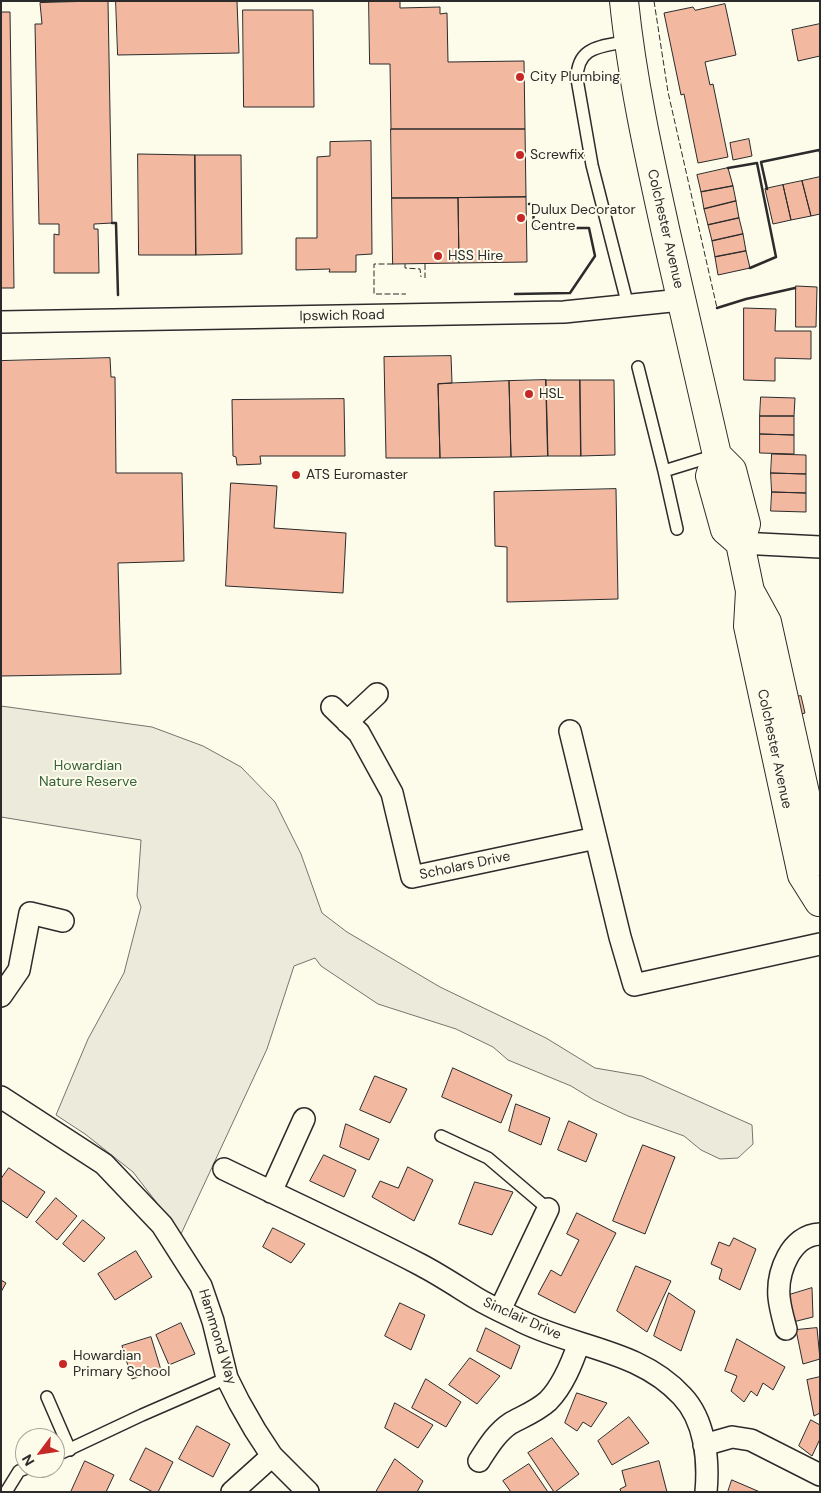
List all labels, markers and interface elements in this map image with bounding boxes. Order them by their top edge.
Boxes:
place label: City Plumbing [530,69,620,85]
marker: City Plumbing [514,71,526,83]
place label: Screwfix [530,147,584,163]
marker: Screwfix [514,149,526,161]
street label: Colchester Avenue [643,168,687,290]
place label: Dulux Decorator Centre [531,202,636,234]
marker: Dulux Decorator Centre [515,212,527,224]
place label: HSS Hire [448,248,503,264]
marker: HSS Hire [432,250,444,262]
street label: Ipswich Road [299,307,385,325]
place label: HSL [539,386,564,402]
marker: HSL [523,388,535,400]
place label: ATS Euromaster [306,467,408,483]
marker: ATS Euromaster [290,469,302,481]
street label: Colchester Avenue [753,688,795,810]
park label: Howardian Nature Reserve [39,758,137,790]
street label: Scholars Drive [418,848,512,884]
street label: Hammond Way [194,1287,240,1387]
street label: Sinclair Drive [480,1294,564,1344]
place label: Howardian Primary School [73,1348,170,1380]
marker: Howardian Primary School [57,1358,69,1370]
north arrow [15,1428,65,1478]
text: N [18,1451,38,1469]

